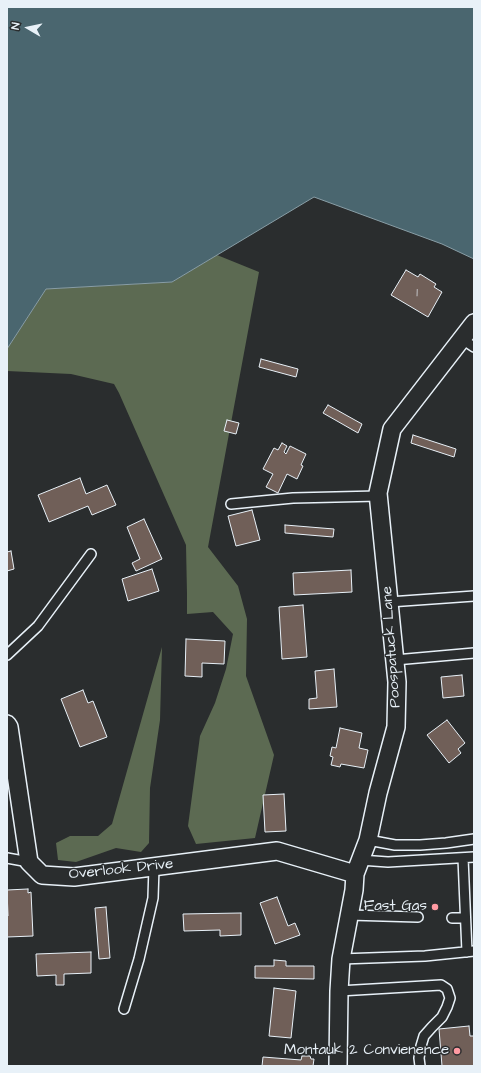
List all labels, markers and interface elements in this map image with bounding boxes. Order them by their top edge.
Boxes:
north arrow [8,8,48,48]
text: N [8,21,24,31]
house number: 1 [416,285,418,301]
street label: Poospatuck Lane [379,586,405,708]
street label: Overlook Drive [68,856,174,884]
place label: Fast Gas [364,898,427,916]
marker: Fast Gas [430,902,440,912]
place label: Montauk 2 Convienence [284,1042,449,1060]
marker: Montauk 2 Convienence [452,1046,462,1056]

